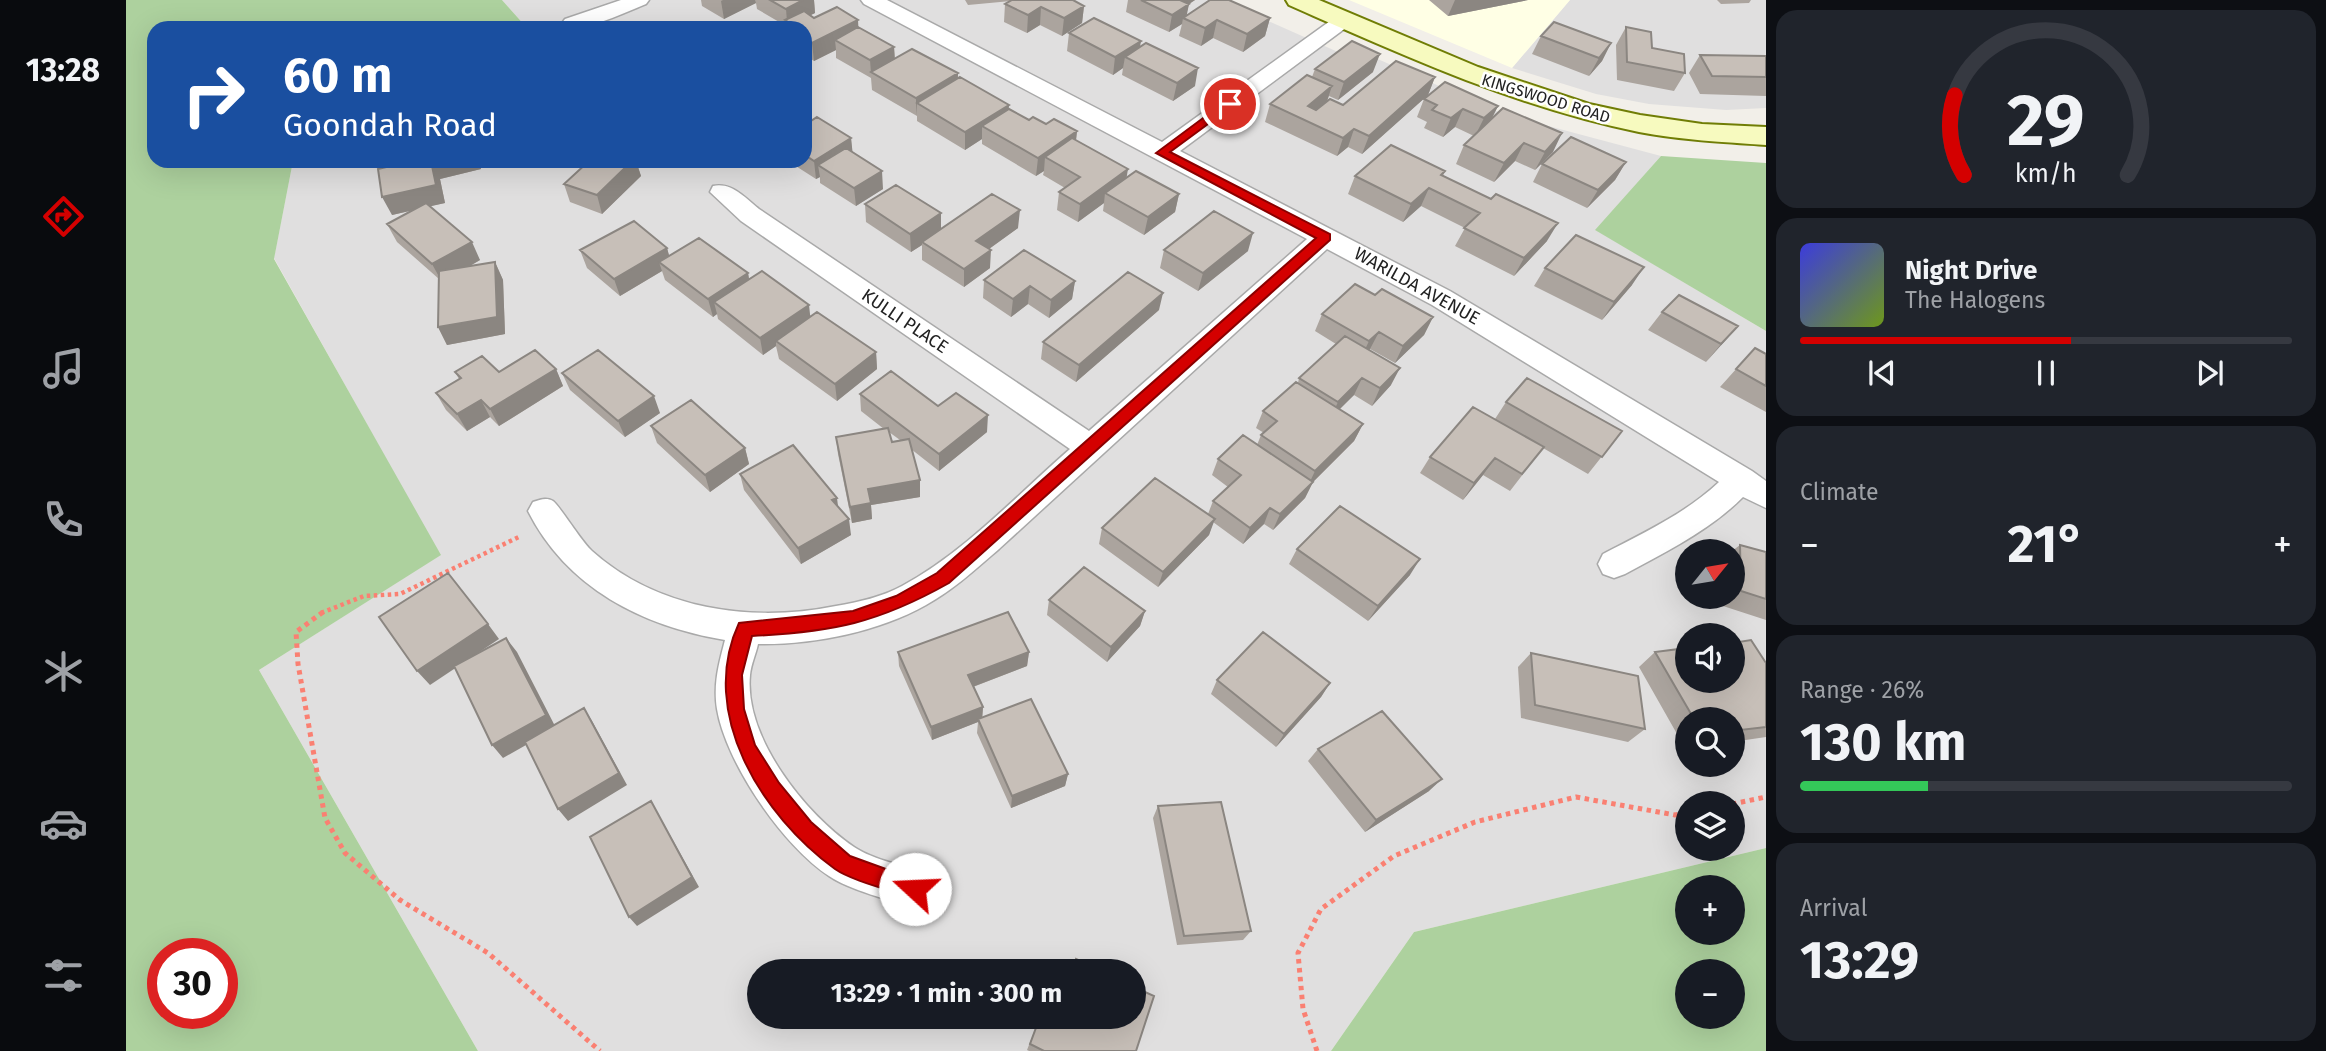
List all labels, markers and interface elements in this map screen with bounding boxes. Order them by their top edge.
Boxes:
text: 60 m [283,46,392,105]
icon: right [168,49,259,140]
text: 13:28 [26,51,100,89]
street label: KINGSWOOD ROAD [1479,70,1612,127]
pin [1200,74,1260,134]
text: 29 [2007,77,2085,164]
icon: arrive [1211,85,1249,123]
text: Goondah Road [283,106,497,144]
text: km/h [2015,159,2077,189]
icon: directions [39,192,88,241]
street label: WARILDA AVENUE [1350,242,1484,330]
text: Night Drive [1905,255,2037,286]
street label: KULLI PLACE [858,284,952,358]
text: The Halogens [1905,286,2045,314]
icon: music [39,344,88,393]
icon: previous [1863,354,1901,392]
icon: pause [2027,354,2065,392]
icon: next [2191,354,2229,392]
text: Climate [1800,478,1879,506]
icon: phone [39,495,88,544]
text: 21° [2008,513,2085,576]
text: − [1800,522,1819,568]
text: + [2273,522,2292,568]
north arrow [1675,539,1745,609]
map controls [1675,539,1745,1029]
button: sound [1675,623,1745,693]
icon: climate [39,647,88,696]
text: Range · 26% [1800,676,1924,704]
button: search [1675,707,1745,777]
text: 130 km [1800,711,1967,774]
button: layers [1675,791,1745,861]
icon: car [39,799,88,848]
position arrow [878,852,952,926]
button: + [1675,875,1745,945]
text: Arrival [1800,894,1867,922]
text: 13:29 [1800,929,1919,992]
speed limit sign: 30 [147,938,238,1029]
icon: filters [39,951,88,1000]
button: − [1675,959,1745,1029]
text: 13:29 · 1 min · 300 m [831,978,1062,1009]

